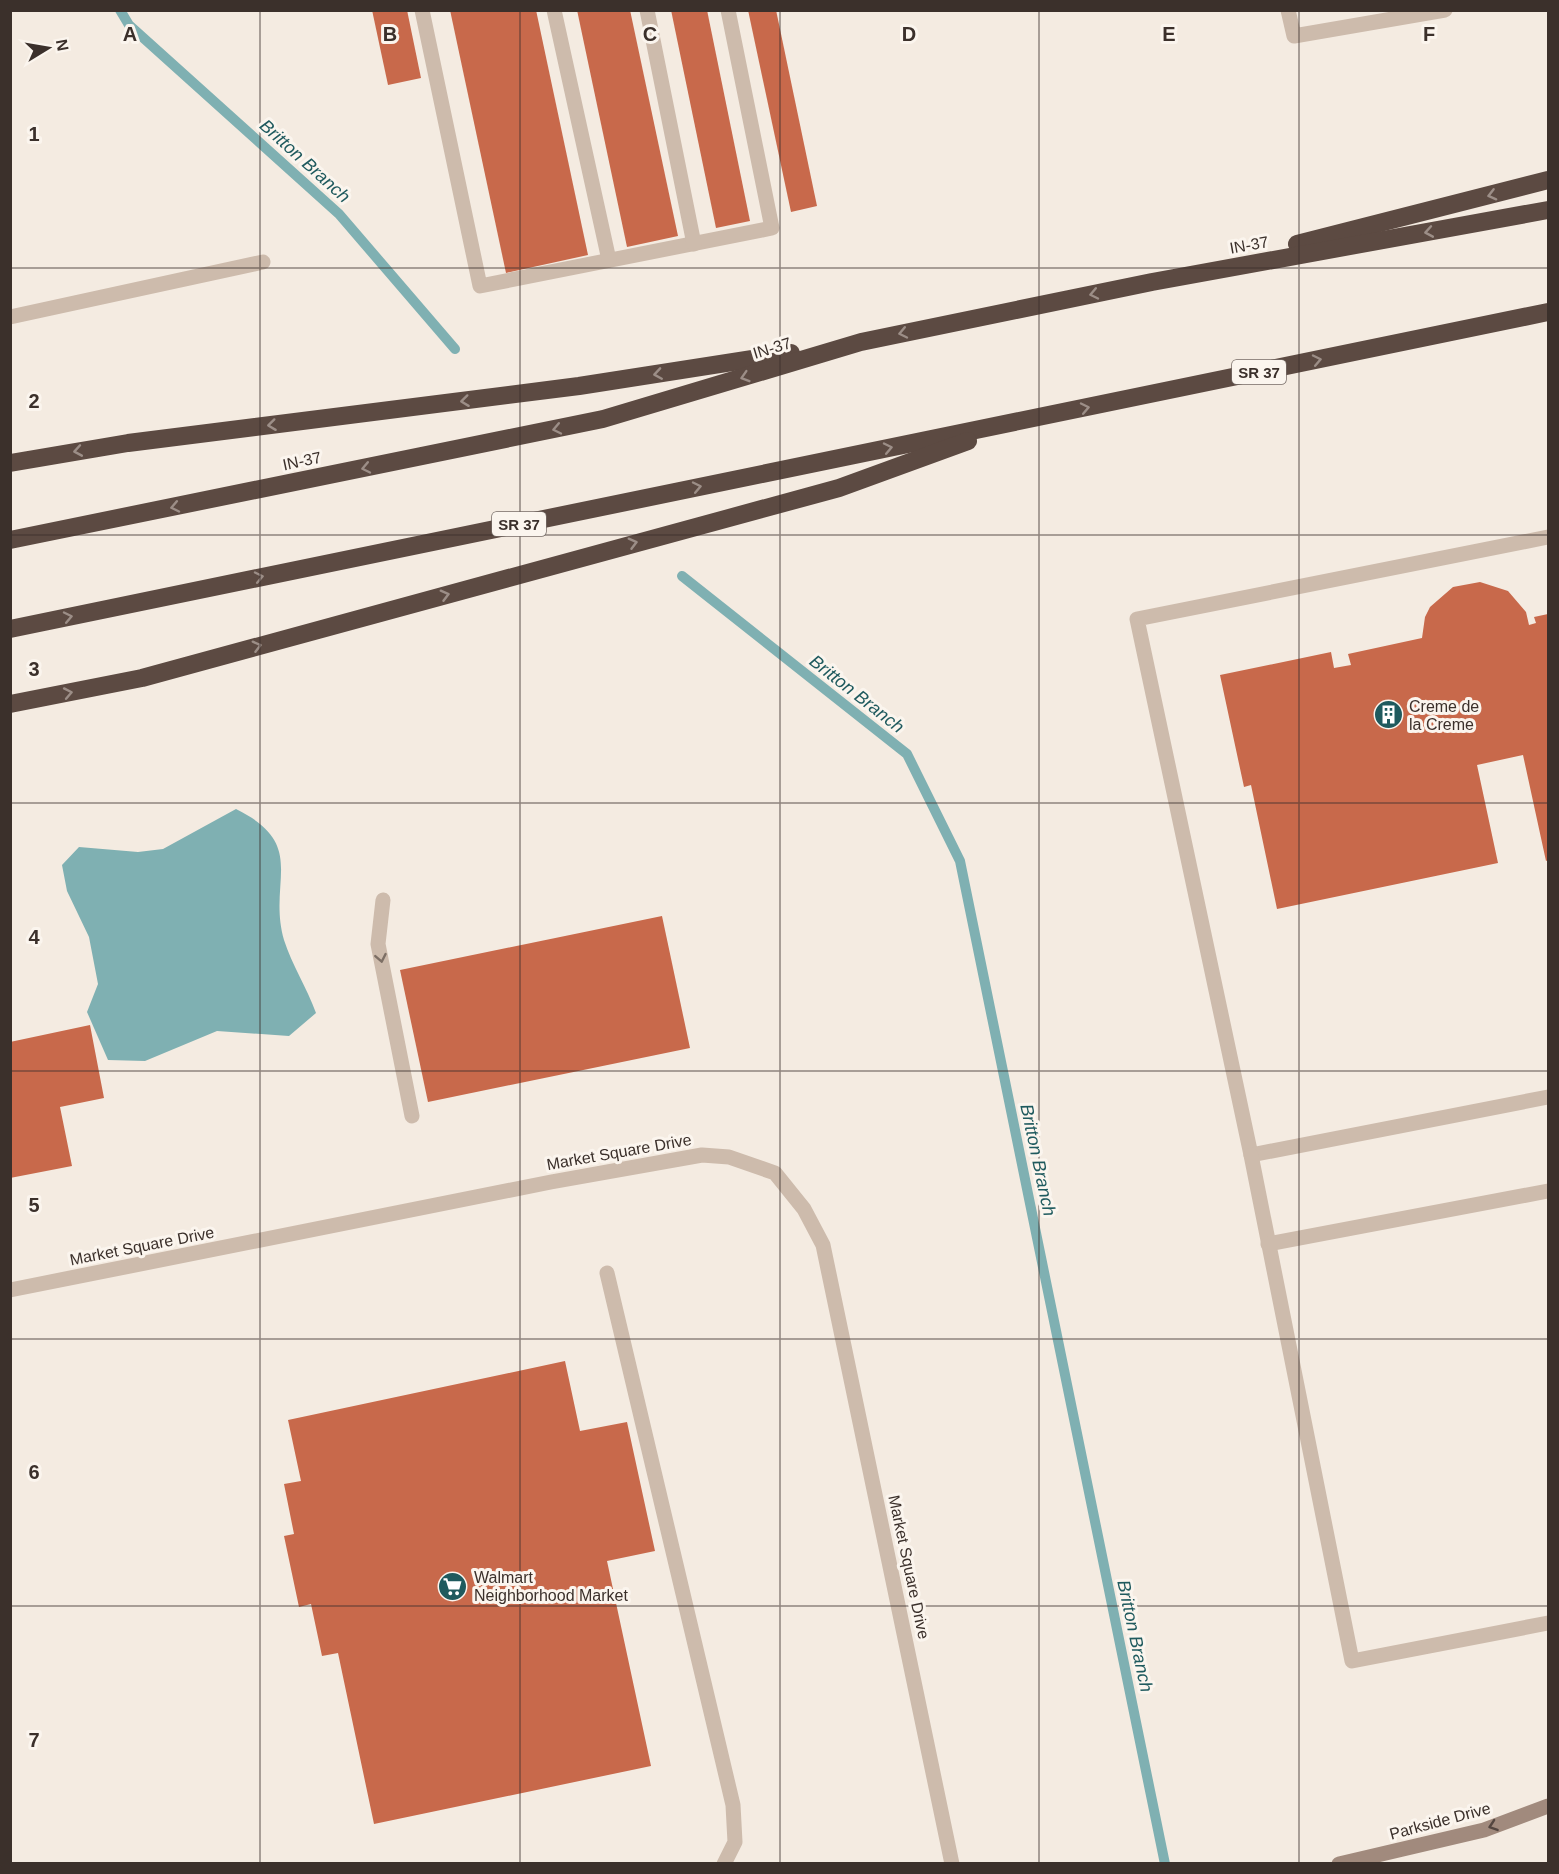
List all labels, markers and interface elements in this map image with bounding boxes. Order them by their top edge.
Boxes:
north arrow [18,18,78,78]
text: A [123,23,137,45]
text: B [383,23,397,45]
text: C [643,23,657,45]
text: D [902,23,916,45]
text: E [1162,23,1176,45]
text: F [1423,23,1435,45]
text: N [53,38,72,53]
water label: Britton Branch [256,115,354,207]
text: 1 [28,123,40,145]
one-way arrow [1487,187,1497,200]
one-way arrow [1424,225,1434,238]
street label: IN-37 [1228,233,1270,257]
one-way arrow [1090,287,1100,300]
one-way arrow [899,326,909,339]
street label: IN-37 [751,334,793,362]
one-way arrow [1312,354,1322,367]
road number: SR 37 [1232,360,1286,384]
one-way arrow [654,367,664,380]
one-way arrow [740,370,751,382]
text: 2 [28,390,40,412]
one-way arrow [461,394,470,406]
one-way arrow [1080,402,1090,415]
one-way arrow [267,418,276,431]
one-way arrow [552,421,562,434]
one-way arrow [882,442,892,455]
one-way arrow [74,445,83,457]
street label: IN-37 [281,449,323,473]
one-way arrow [361,460,371,473]
one-way arrow [691,481,701,494]
one-way arrow [170,500,180,513]
road number: SR 37 [492,512,546,536]
one-way arrow [627,538,638,550]
one-way arrow [253,571,263,584]
one-way arrow [440,589,450,602]
one-way arrow [63,611,73,624]
one-way arrow [251,641,262,653]
water label: Britton Branch [806,651,908,737]
text: 3 [28,658,40,680]
one-way arrow [63,687,73,700]
place label: Creme de la Creme [1409,698,1479,733]
building icon: Creme de la Creme [1372,699,1404,731]
text: 4 [28,926,40,948]
one-way arrow [374,953,387,963]
water label: Britton Branch [1016,1102,1060,1218]
street label: Market Square Drive [545,1131,693,1173]
text: 5 [28,1194,40,1216]
street label: Market Square Drive [68,1224,216,1268]
text: 6 [28,1461,40,1483]
street label: Market Square Drive [885,1493,933,1641]
place label: Walmart Neighborhood Market [474,1569,628,1604]
supermarket icon: Walmart Neighborhood Market [437,1570,469,1602]
water label: Britton Branch [1113,1578,1157,1694]
text: 7 [28,1729,40,1751]
street label: Parkside Drive [1388,1799,1493,1843]
one-way arrow [1489,1819,1499,1832]

